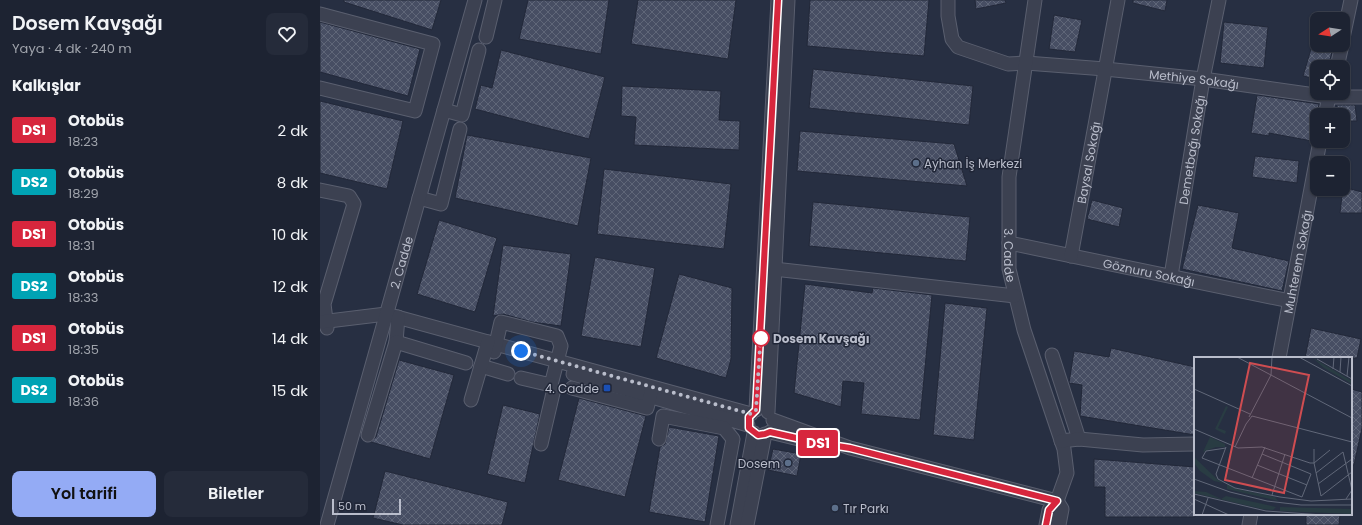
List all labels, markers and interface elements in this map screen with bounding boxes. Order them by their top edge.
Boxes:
text: Dosem Kavşağı [12,10,163,37]
north arrow [1310,12,1350,52]
map controls [1310,12,1350,196]
button: heart [266,13,308,55]
text: Yaya · 4 dk · 240 m [12,39,132,58]
button: locate [1310,60,1350,100]
street label: Methiye Sokağı [1148,65,1240,93]
text: Kalkışlar [12,75,81,96]
street label: Demetbağı Sokağı [1174,94,1209,206]
button: + [1310,108,1350,148]
text: Otobüs [68,110,124,131]
text: DS1 [22,120,46,140]
text: 2 dk [278,120,308,141]
street label: Baysal Sokağı [1072,120,1104,205]
text: 18:23 [68,132,98,151]
place label: Ayhan İş Merkezi [924,155,1022,172]
button: − [1310,156,1350,196]
marker: Ayhan İş Merkezi [911,158,921,168]
text: Otobüs [68,162,124,183]
text: DS2 [21,172,47,192]
text: 8 dk [277,172,308,193]
text: 18:29 [68,184,99,203]
street label: Muhterem Sokağı [1279,208,1315,315]
text: Otobüs [68,214,124,235]
text: DS1 [22,224,46,244]
text: 10 dk [272,224,308,245]
street label: 3. Cadde [1000,228,1020,284]
street label: 2. Cadde [386,234,417,290]
text: 18:31 [68,236,95,255]
street label: Göznuru Sokağı [1102,254,1197,290]
text: Otobüs [68,266,124,287]
text: DS2 [21,276,47,296]
text: 12 dk [273,276,308,297]
text: 18:33 [68,288,98,307]
text: Otobüs [68,318,124,339]
text: DS1 [22,328,46,348]
text: 14 dk [272,328,308,349]
marker: Dosem Kavşağı [752,329,770,347]
place label: Dosem Kavşağı [773,330,870,347]
text: 18:35 [68,340,99,359]
your location [511,341,531,361]
inset map [1194,357,1352,515]
text: Otobüs [68,370,124,391]
text: DS2 [21,380,47,400]
text: 15 dk [272,380,308,401]
place label: 4. Cadde [545,380,599,397]
marker: 4. Cadde [602,383,612,393]
text: 18:36 [68,392,99,411]
line badge: DS1 [795,430,841,456]
text: DS1 [806,433,830,453]
place label: Dosem [738,455,780,472]
marker: Dosem [783,458,793,468]
button: Yol tarifi [12,471,156,517]
button: Biletler [164,471,308,517]
scale bar [332,497,401,516]
text: 50 m [338,498,366,514]
place label: Tır Parkı [843,500,889,517]
marker: Tır Parkı [830,503,840,513]

